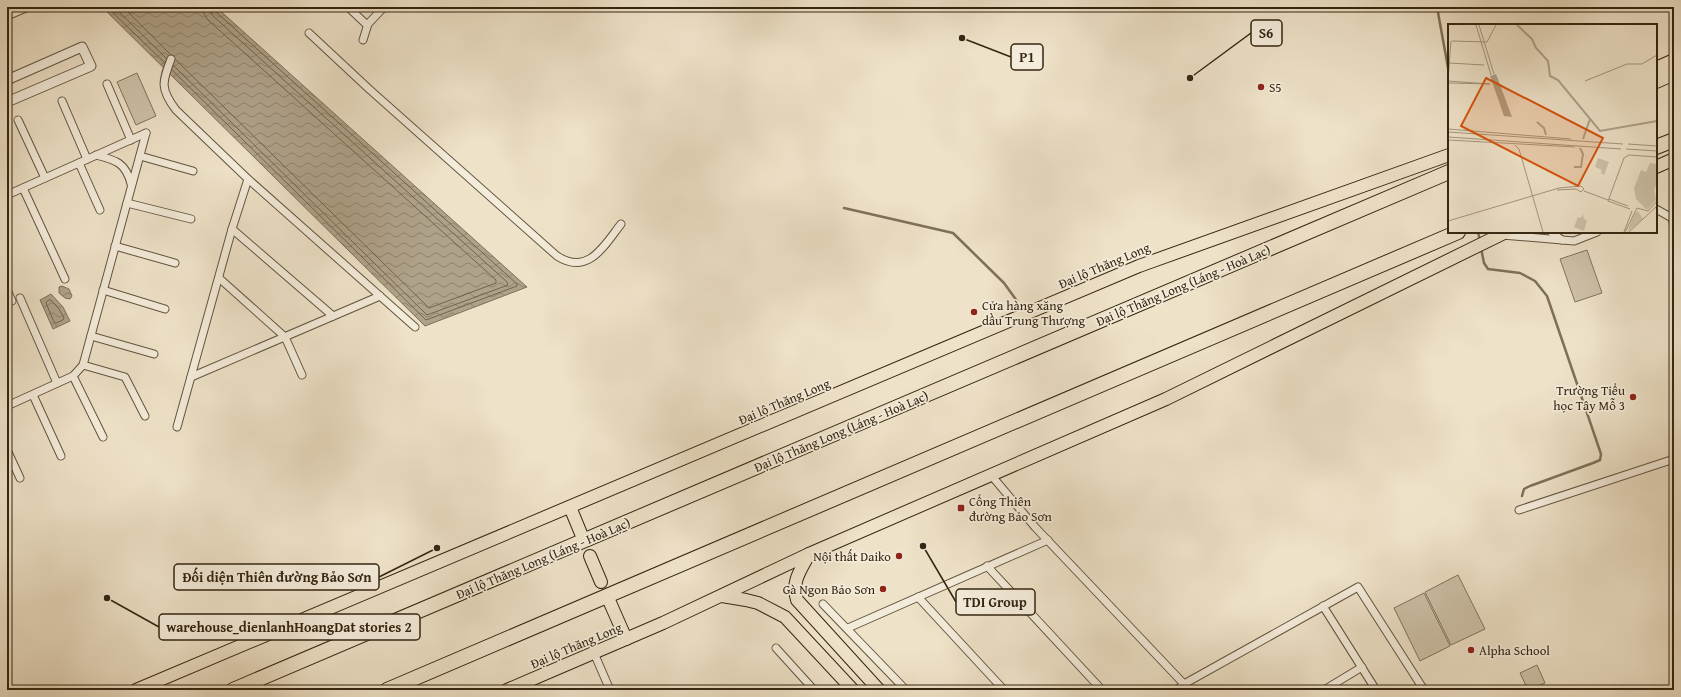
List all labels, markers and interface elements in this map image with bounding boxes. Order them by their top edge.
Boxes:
callout: S6 [1251,20,1282,46]
text: S6 [1259,23,1273,43]
inset map [1448,24,1657,233]
callout: P1 [1011,44,1043,70]
text: P1 [1019,47,1035,67]
place label: S5 [1269,78,1282,97]
marker: S5 [1256,82,1266,92]
street label: Đại lộ Thăng Long [1055,237,1153,293]
street label: Đại lộ Thăng Long (Láng - Hoà Lạc) [1093,240,1273,331]
place label: Cửa hàng xăng dầu Trung Thượng [982,296,1086,330]
marker: Cửa hàng xăng dầu Trung Thượng [969,307,979,317]
street label: Đại lộ Thăng Long [735,373,833,429]
place label: Trường Tiểu học Tây Mỗ 3 [1553,381,1625,415]
street label: Đại lộ Thăng Long (Láng - Hoà Lạc) [751,386,931,477]
marker: Trường Tiểu học Tây Mỗ 3 [1628,392,1638,402]
place label: Cổng Thiên đường Bảo Sơn [969,492,1053,526]
marker: Cổng Thiên đường Bảo Sơn [956,503,966,513]
street label: Đại lộ Thăng Long (Láng - Hoà Lạc) [453,513,633,604]
place label: Nội thất Daiko [813,547,891,566]
marker: Nội thất Daiko [894,551,904,561]
callout: Đối diện Thiên đường Bảo Sơn [174,564,379,590]
text: Đối diện Thiên đường Bảo Sơn [182,567,372,587]
place label: Gà Ngon Bảo Sơn [783,580,876,599]
marker: Gà Ngon Bảo Sơn [878,584,888,594]
callout: TDI Group [956,589,1035,615]
text: TDI Group [963,592,1027,612]
callout: warehouse_dienlanhHoangDat stories 2 [159,614,420,640]
text: warehouse_dienlanhHoangDat stories 2 [166,617,412,637]
street label: Đại lộ Thăng Long [527,617,625,673]
place label: Alpha School [1479,641,1550,660]
marker: Alpha School [1466,645,1476,655]

